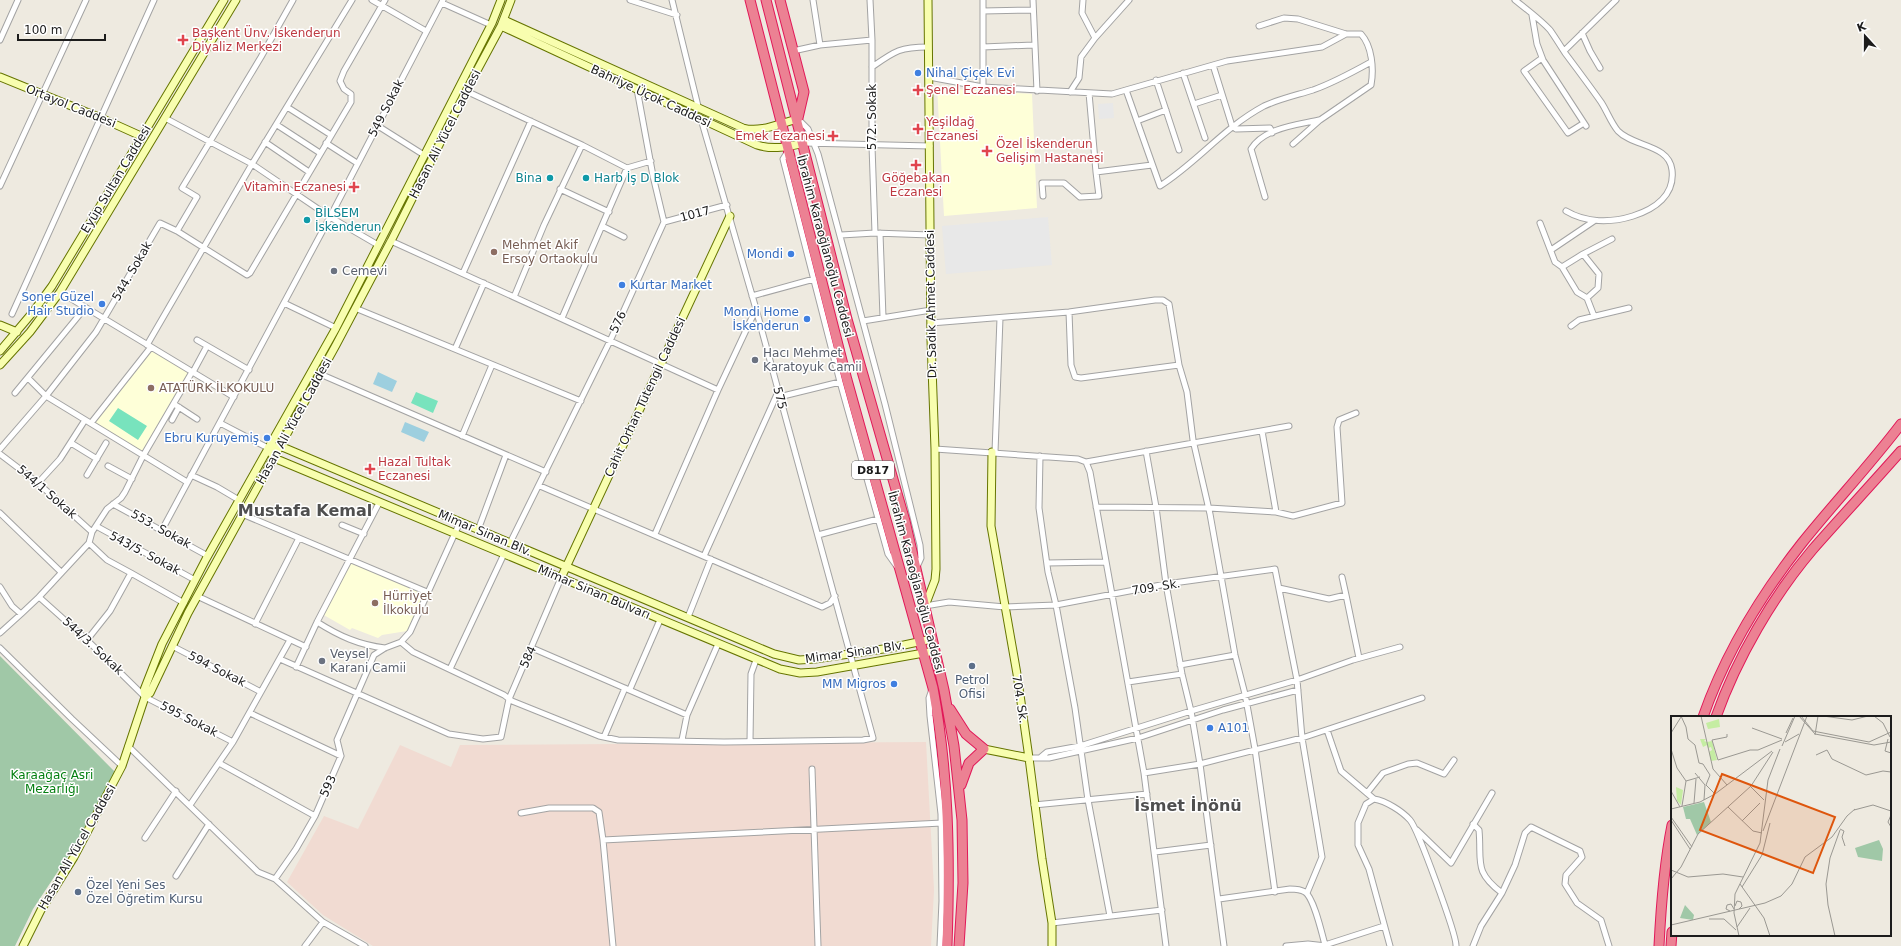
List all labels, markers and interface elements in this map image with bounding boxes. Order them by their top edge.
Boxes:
scale bar [18,16,105,42]
north arrow [1845,16,1885,56]
text: K [1855,19,1868,35]
text: 100 m [24,23,62,37]
place label: Başkent Ünv. İskenderun Diyaliz Merkezi [192,24,341,54]
marker: Başkent Ünv. İskenderun Diyaliz Merkezi [177,34,189,46]
street label: Bahriye Üçok Caddesi [589,60,714,130]
place label: Nihal Çiçek Evi [926,66,1015,80]
street label: Hasan Ali Yücel Caddesi [406,67,484,201]
marker: Nihal Çiçek Evi [913,68,923,78]
street label: 549 Sokak [366,77,406,139]
street label: Ortayol Caddesi [24,82,118,130]
place label: Şenel Eczanesi [926,83,1016,97]
street label: 572. Sokak [865,84,879,150]
marker: Şenel Eczanesi [913,85,923,95]
place label: Yeşildağ Eczanesi [925,115,978,143]
street label: Eyüp Sultan Caddesi [78,122,154,236]
marker: Yeşildağ Eczanesi [913,124,923,134]
place label: Emek Eczanesi [735,129,825,143]
marker: Emek Eczanesi [828,131,838,141]
place label: Özel İskenderun Gelişim Hastanesi [996,135,1104,165]
marker: Özel İskenderun Gelişim Hastanesi [981,145,993,157]
street label: İbrahim Karaoğlanoğlu Caddesi [794,153,857,339]
marker: Göğebakan Eczanesi [911,160,921,170]
place label: Harb İş D Blok [594,170,679,185]
place label: Bina [515,171,542,185]
place label: Göğebakan Eczanesi [882,171,950,199]
marker: Bina [545,173,555,183]
marker: Harb İş D Blok [581,173,591,183]
place label: Vitamin Eczanesi [244,180,346,194]
marker: Vitamin Eczanesi [349,182,359,192]
street label: 1017 [678,203,712,225]
place label: BİLSEM İskenderun [315,205,381,234]
marker: BİLSEM İskenderun [302,215,312,225]
street label: Dr. Sadık Ahmet Caddesi [923,230,939,378]
place label: Mehmet Akif Ersoy Ortaokulu [502,238,598,266]
street label: 544. Sokak [109,239,155,303]
marker: Mehmet Akif Ersoy Ortaokulu [489,247,499,257]
place label: Mondi [747,247,783,261]
marker: Mondi [786,249,796,259]
place label: Cemevi [342,264,387,278]
marker: Cemevi [329,266,339,276]
place label: Kurtar Market [630,278,712,292]
marker: Kurtar Market [617,280,627,290]
place label: Soner Güzel Hair Studio [21,290,94,318]
marker: Soner Güzel Hair Studio [97,299,107,309]
place label: Mondi Home İskenderun [723,305,799,333]
street label: 576 [607,309,629,335]
marker: Mondi Home İskenderun [802,314,812,324]
street label: Cahit Orhan Tütengil Caddesi [602,315,688,479]
place label: Hacı Mehmet Karatoyuk Camii [763,346,862,374]
street label: Hasan Ali Yücel Caddesi [253,355,335,487]
marker: Hacı Mehmet Karatoyuk Camii [750,355,760,365]
place label: ATATÜRK İLKOKULU [159,379,274,395]
marker: ATATÜRK İLKOKULU [146,383,156,393]
street label: 575 [770,385,790,411]
place label: Ebru Kuruyemiş [164,431,259,445]
marker: Ebru Kuruyemiş [262,433,272,443]
place label: Hazal Tultak Eczanesi [378,455,451,483]
road number: D817 [852,461,894,479]
street label: 544/1 Sokak [14,462,80,522]
marker: Hazal Tultak Eczanesi [365,464,375,474]
street label: İbrahim Karaoğlanoğlu Caddesi [885,489,948,675]
district label: Mustafa Kemal [238,501,372,520]
street label: 553. Sokak [129,507,194,551]
street label: Mimar Sinan Blv. [436,507,534,559]
street label: 543/5. Sokak [107,528,183,578]
street label: Mimar Sinan Bulvarı [536,562,652,622]
street label: 709. Sk. [1131,576,1181,598]
place label: Hürriyet İlkokulu [383,589,432,617]
marker: Hürriyet İlkokulu [370,598,380,608]
street label: 544/3. Sokak [60,614,126,678]
street label: Mimar Sinan Blv. [804,638,906,666]
street label: 584 [517,644,539,670]
place label: Veysel Karani Camii [330,647,406,675]
street label: 594 Sokak [186,649,248,689]
marker: Veysel Karani Camii [317,656,327,666]
marker: Petrol Ofisi [967,661,977,671]
place label: Petrol Ofisi [955,673,989,701]
street label: 704. Sk. [1009,674,1031,724]
place label: MM Migros [822,677,886,691]
marker: MM Migros [889,679,899,689]
street label: 595 Sokak [158,699,220,739]
inset map [1671,716,1891,936]
place label: A101 [1218,721,1249,735]
marker: A101 [1205,723,1215,733]
park label: Karaağaç Asri Mezarlığı [11,768,93,796]
street label: 593 [317,773,339,799]
street label: Hasan Ali Yücel Caddesi [35,782,119,912]
district label: İsmet İnönü [1134,796,1242,815]
place label: Özel Yeni Ses Özel Öğretim Kursu [86,876,203,906]
marker: Özel Yeni Ses Özel Öğretim Kursu [73,887,83,897]

